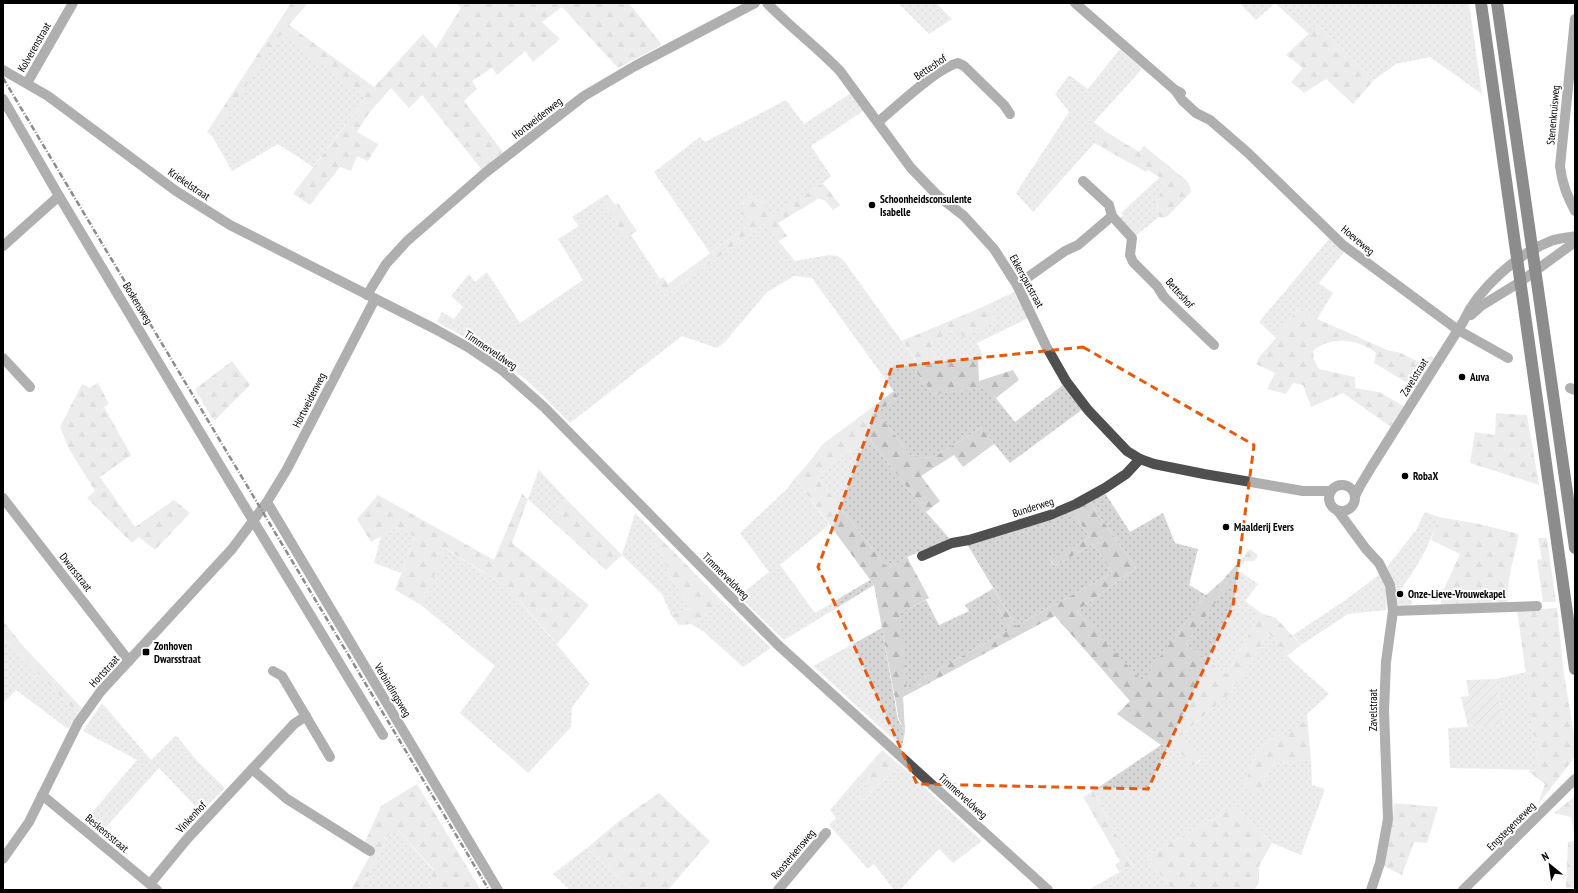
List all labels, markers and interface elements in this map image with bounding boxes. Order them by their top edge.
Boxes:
street label: Kolverenstraat [14,20,54,74]
street label: Betteshof [911,50,950,83]
street label: Stenenkruisweg [1543,84,1563,146]
street label: Hortweidenweg [509,94,565,142]
street label: Kriekelstraat [165,165,213,203]
place label: Schoonheidsconsulente Isabelle [880,192,972,219]
marker: Schoonheidsconsulente Isabelle [867,200,877,210]
street label: Hoeveweg [1338,222,1378,258]
street label: Ekkersputstraat [1007,252,1047,310]
street label: Betteshof [1163,275,1198,312]
street label: Boskensweg [120,279,156,327]
street label: Timmerveldweg [462,327,520,373]
street label: Zavelstraat [1397,355,1431,399]
street label: Hortweidenweg [289,370,329,430]
place label: Auva [1469,370,1490,384]
marker: Auva [1457,372,1467,382]
place label: RobaX [1413,469,1438,483]
marker: RobaX [1400,471,1410,481]
street label: Bunderweg [1011,494,1056,520]
place label: Maalderij Evers [1234,520,1294,534]
marker: Maalderij Evers [1221,522,1231,532]
street label: Dwarsstraat [57,550,95,594]
street label: Timmerveldweg [700,550,753,603]
place label: Onze-Lieve-Vrouwekapel [1408,587,1506,601]
marker: Onze-Lieve-Vrouwekapel [1395,589,1405,599]
place label: Zonhoven Dwarsstraat [154,639,201,666]
marker: Zonhoven Dwarsstraat [141,647,151,657]
street label: Hortstraat [86,652,122,690]
street label: Verbindingsweg [371,660,415,720]
street label: Zavelstraat [1366,689,1380,731]
street label: Timmerveldweg [936,770,991,822]
street label: Vinkenhof [172,797,210,836]
street label: Engstegenseweg [1484,798,1539,853]
street label: Beskensstraat [82,811,132,855]
street label: Roosterkensweg [768,826,818,882]
north arrow [1530,845,1570,885]
text: N [1539,849,1551,864]

